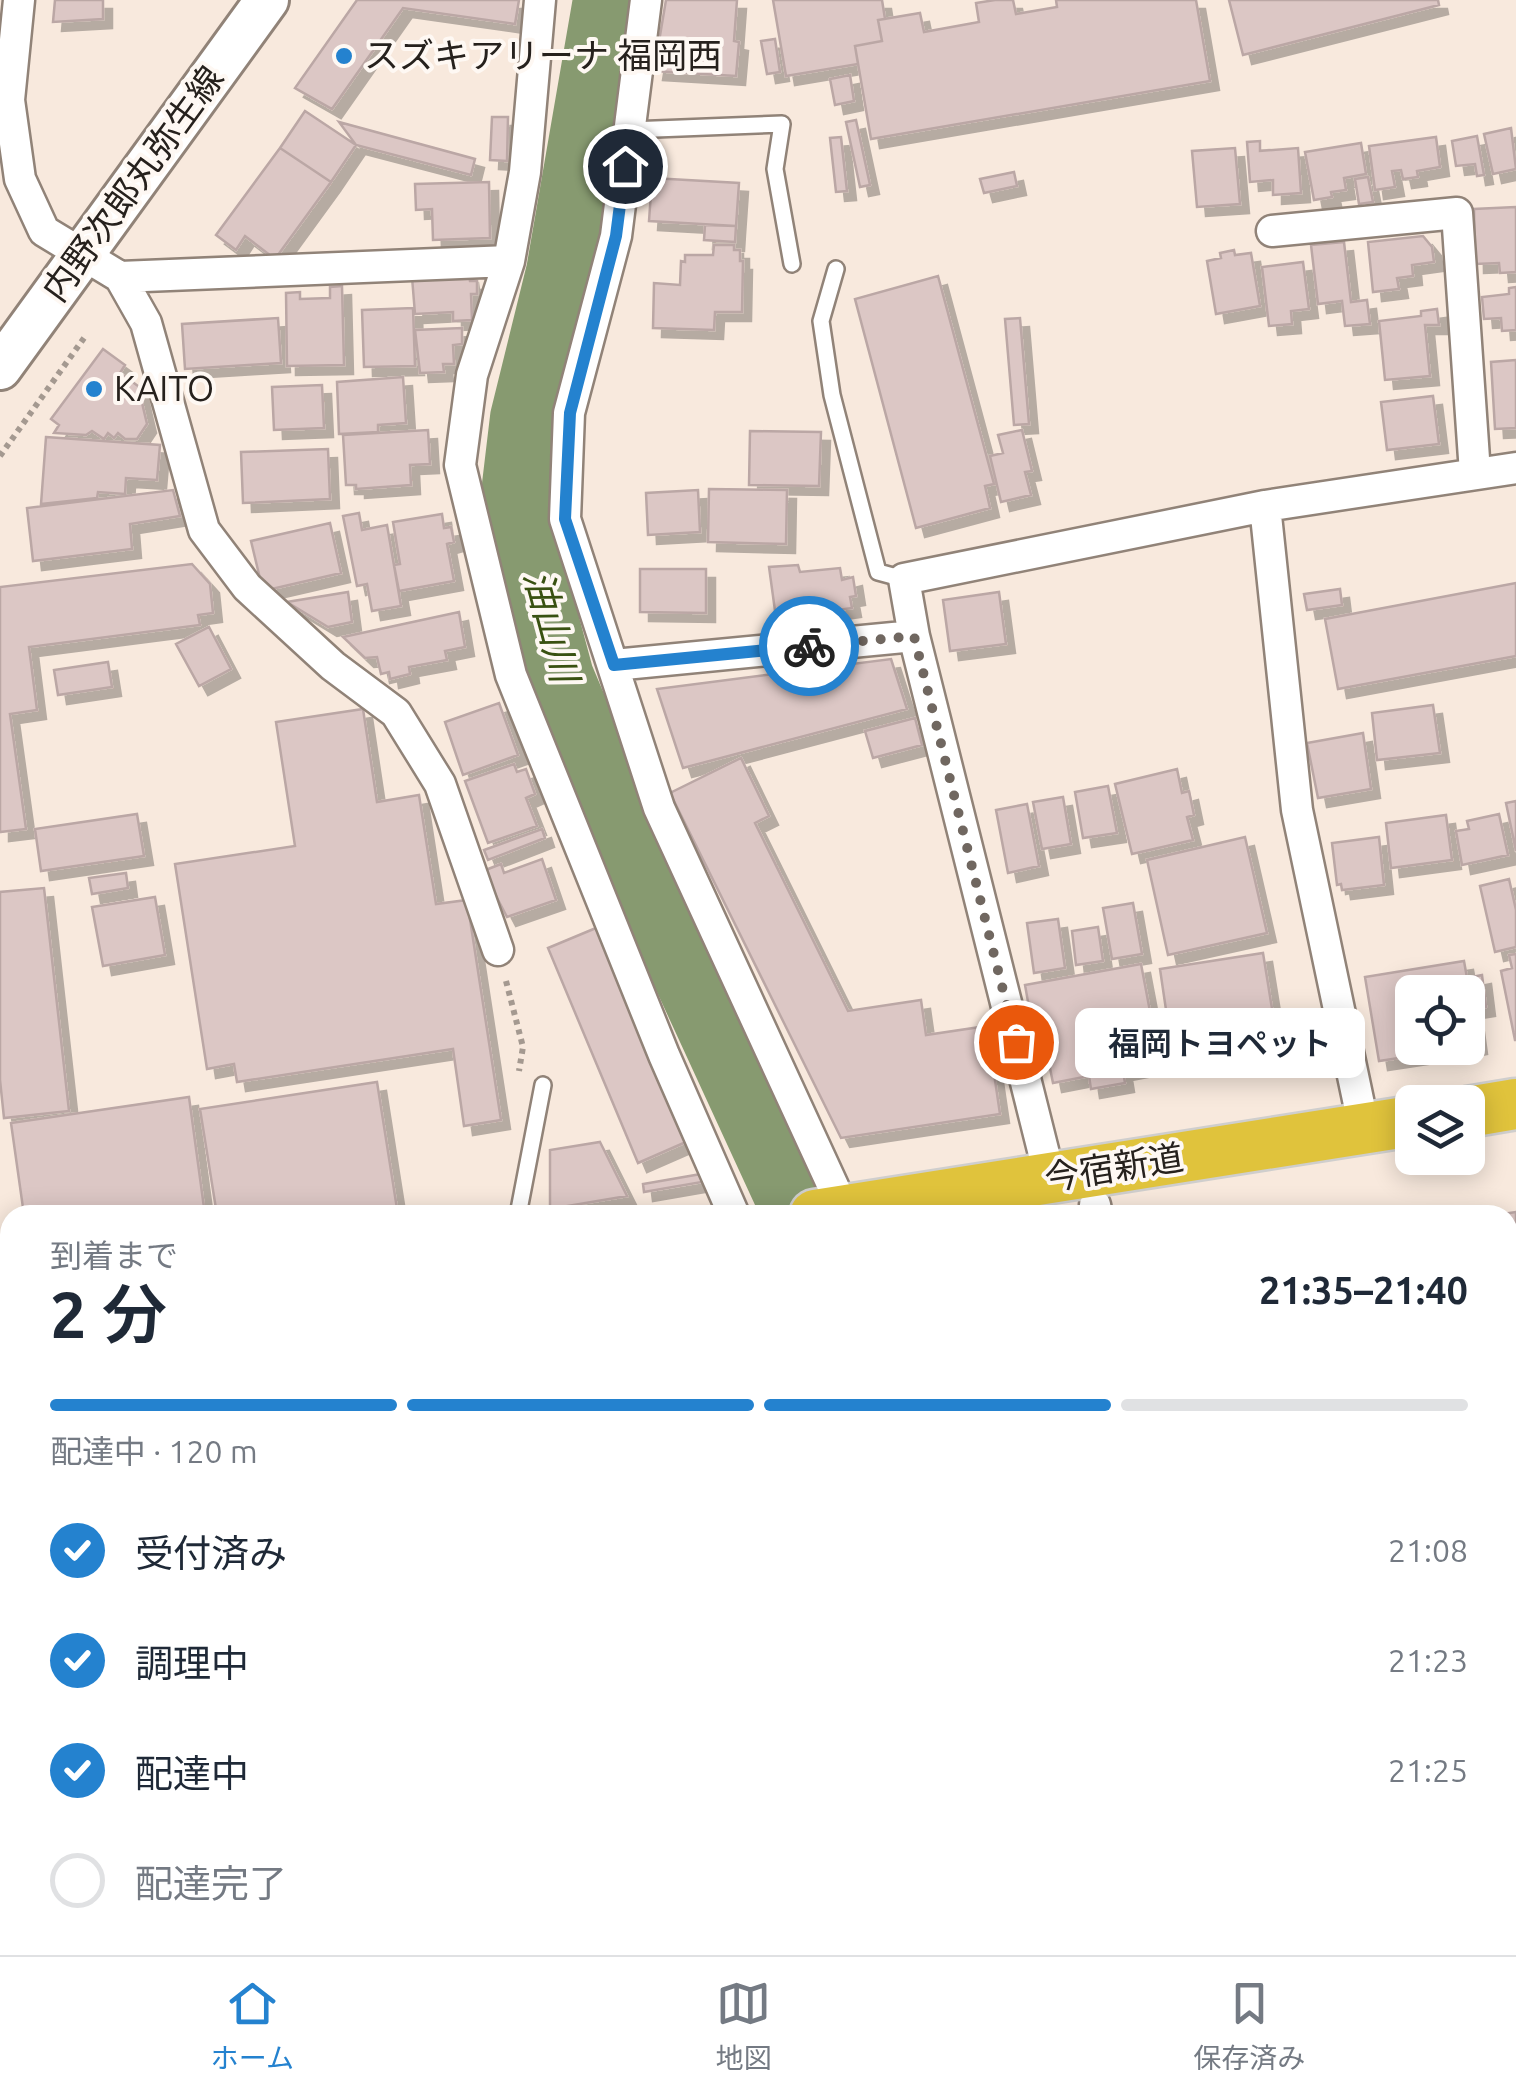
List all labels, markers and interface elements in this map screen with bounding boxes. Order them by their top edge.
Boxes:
place label: スズキアリーナ 福岡西 [364,35,722,75]
marker: スズキアリーナ 福岡西 [333,45,355,67]
street label: 内野次郎丸弥生線 [34,58,231,308]
pin [583,124,668,209]
icon: home [598,139,653,194]
place label: KAITO [114,368,214,408]
marker: KAITO [83,378,105,400]
water label: 油山川 [517,565,588,690]
courier [759,596,859,696]
icon: bike [782,619,837,674]
map controls [1395,975,1485,1175]
button: locate [1395,975,1485,1065]
pin [974,1000,1059,1085]
callout: 福岡トヨペット [1076,1007,1366,1077]
icon: bag [989,1015,1044,1070]
text: 福岡トヨペット [1108,1025,1332,1061]
button: layers [1395,1085,1485,1175]
street label: 今宿新道 [1042,1136,1186,1198]
text: 到着まで [50,1237,178,1273]
text: 21:35–21:40 [1259,1269,1468,1311]
text: 2 分 [50,1277,167,1350]
text: 配達中 · 120 m [50,1433,258,1469]
icon: check [50,1523,105,1578]
text: 受付済み [135,1532,287,1574]
text: 21:08 [1388,1532,1468,1568]
icon: check [50,1633,105,1688]
text: 調理中 [135,1642,249,1684]
text: 21:23 [1388,1642,1468,1678]
icon: check [50,1743,105,1798]
text: 配達中 [135,1752,249,1794]
text: 21:25 [1388,1752,1468,1788]
text: 配達完了 [135,1862,287,1904]
tab: ホーム [211,1976,294,2076]
tab: 地図 [716,1976,772,2076]
tab: 保存済み [1193,1976,1305,2076]

